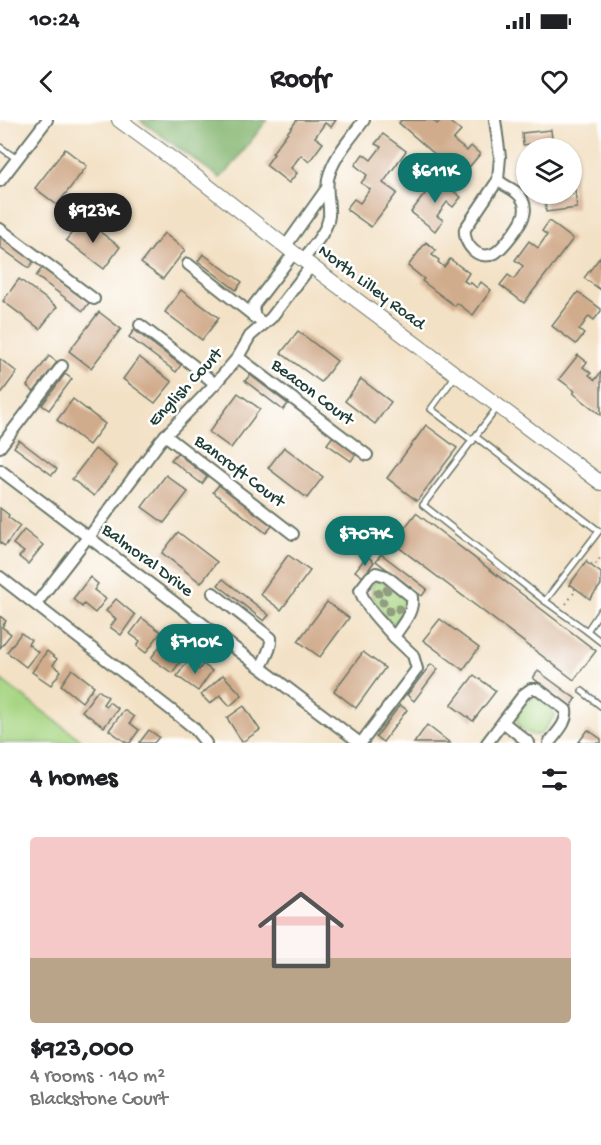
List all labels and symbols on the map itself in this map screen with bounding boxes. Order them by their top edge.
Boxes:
pin: $611K [393,153,477,204]
pin: $923K [51,193,135,244]
street label: North Lilley Road [313,241,430,336]
street label: English Court [144,343,229,432]
street label: Beacon Court [266,355,359,432]
street label: Bancroft Court [189,431,290,514]
pin: $707K [323,516,407,567]
street label: Balmoral Drive [96,519,197,603]
pin: $710K [153,624,237,675]

